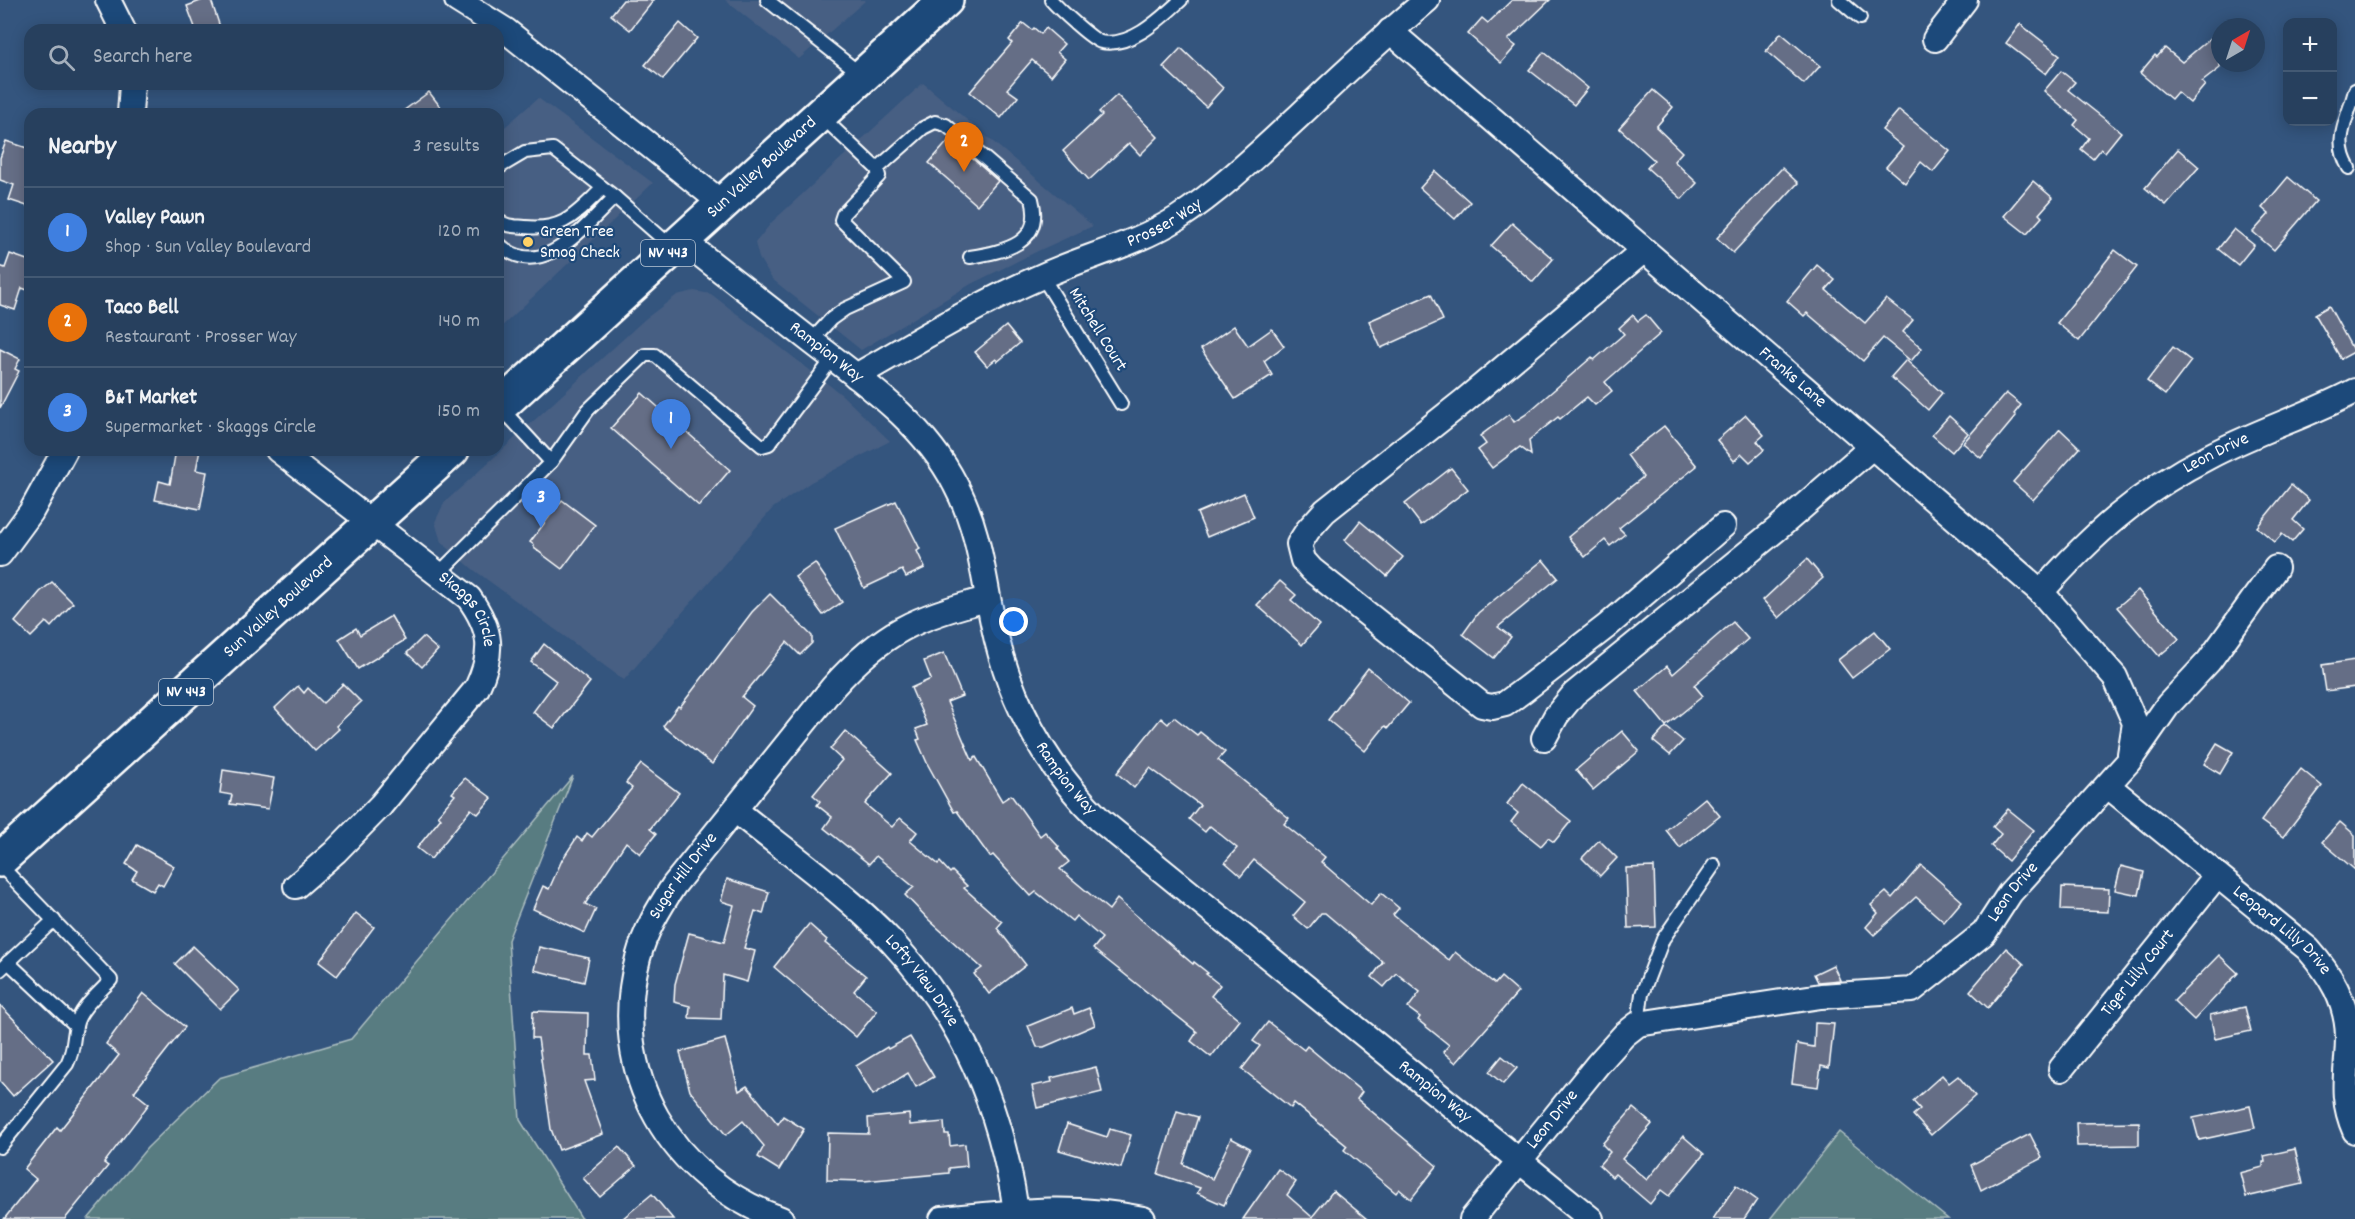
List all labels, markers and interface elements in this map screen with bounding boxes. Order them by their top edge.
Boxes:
north arrow [2211,18,2265,72]
map controls [2283,18,2337,126]
button: + [2283,18,2337,72]
search box [24,24,504,90]
icon: search [45,41,78,74]
text: Search here [93,42,192,73]
button: − [2283,72,2337,126]
street label: Sun Valley Boulevard [701,111,822,224]
pin: 2 [944,122,984,172]
text: Nearby [48,129,116,166]
text: 3 results [413,133,480,161]
street label: Prosser Way [1123,192,1208,254]
text: Valley Pawn [105,203,205,234]
text: 1 [65,218,70,246]
text: 120 m [438,218,480,246]
place label: Green Tree Smog Check [540,220,620,266]
text: Shop · Sun Valley Boulevard [105,234,311,262]
marker: Green Tree Smog Check [521,235,535,249]
road number: NV 443 [641,240,695,266]
street label: Mitchell Court [1061,283,1133,377]
text: Taco Bell [105,293,178,324]
text: 2 [63,308,72,336]
text: 140 m [438,308,480,336]
street label: Rampion Way [784,316,869,390]
text: Restaurant · Prosser Way [105,324,297,352]
street label: Franks Lane [1753,341,1832,414]
text: B&T Market [105,383,197,414]
text: 3 [63,398,72,426]
text: 150 m [437,398,480,426]
pin: 1 [652,400,690,449]
text: Supermarket · Skaggs Circle [105,414,316,442]
street label: Leon Drive [2179,427,2253,480]
pin: 3 [522,478,560,528]
street label: Sun Valley Boulevard [218,551,339,664]
street label: Skaggs Circle [433,566,501,648]
your location [999,607,1028,636]
road number: NV 443 [159,679,213,705]
street label: Rampion Way [1029,737,1102,822]
street label: Sugar Hill Drive [643,827,724,924]
street label: Leon Drive [1982,856,2045,927]
street label: Leopard Lilly Drive [2227,880,2337,980]
street label: Tiger Lilly Court [2095,924,2181,1022]
street label: Lofty View Drive [879,929,965,1032]
street label: Rampion Way [1393,1055,1477,1130]
street label: Leon Drive [1521,1084,1585,1155]

